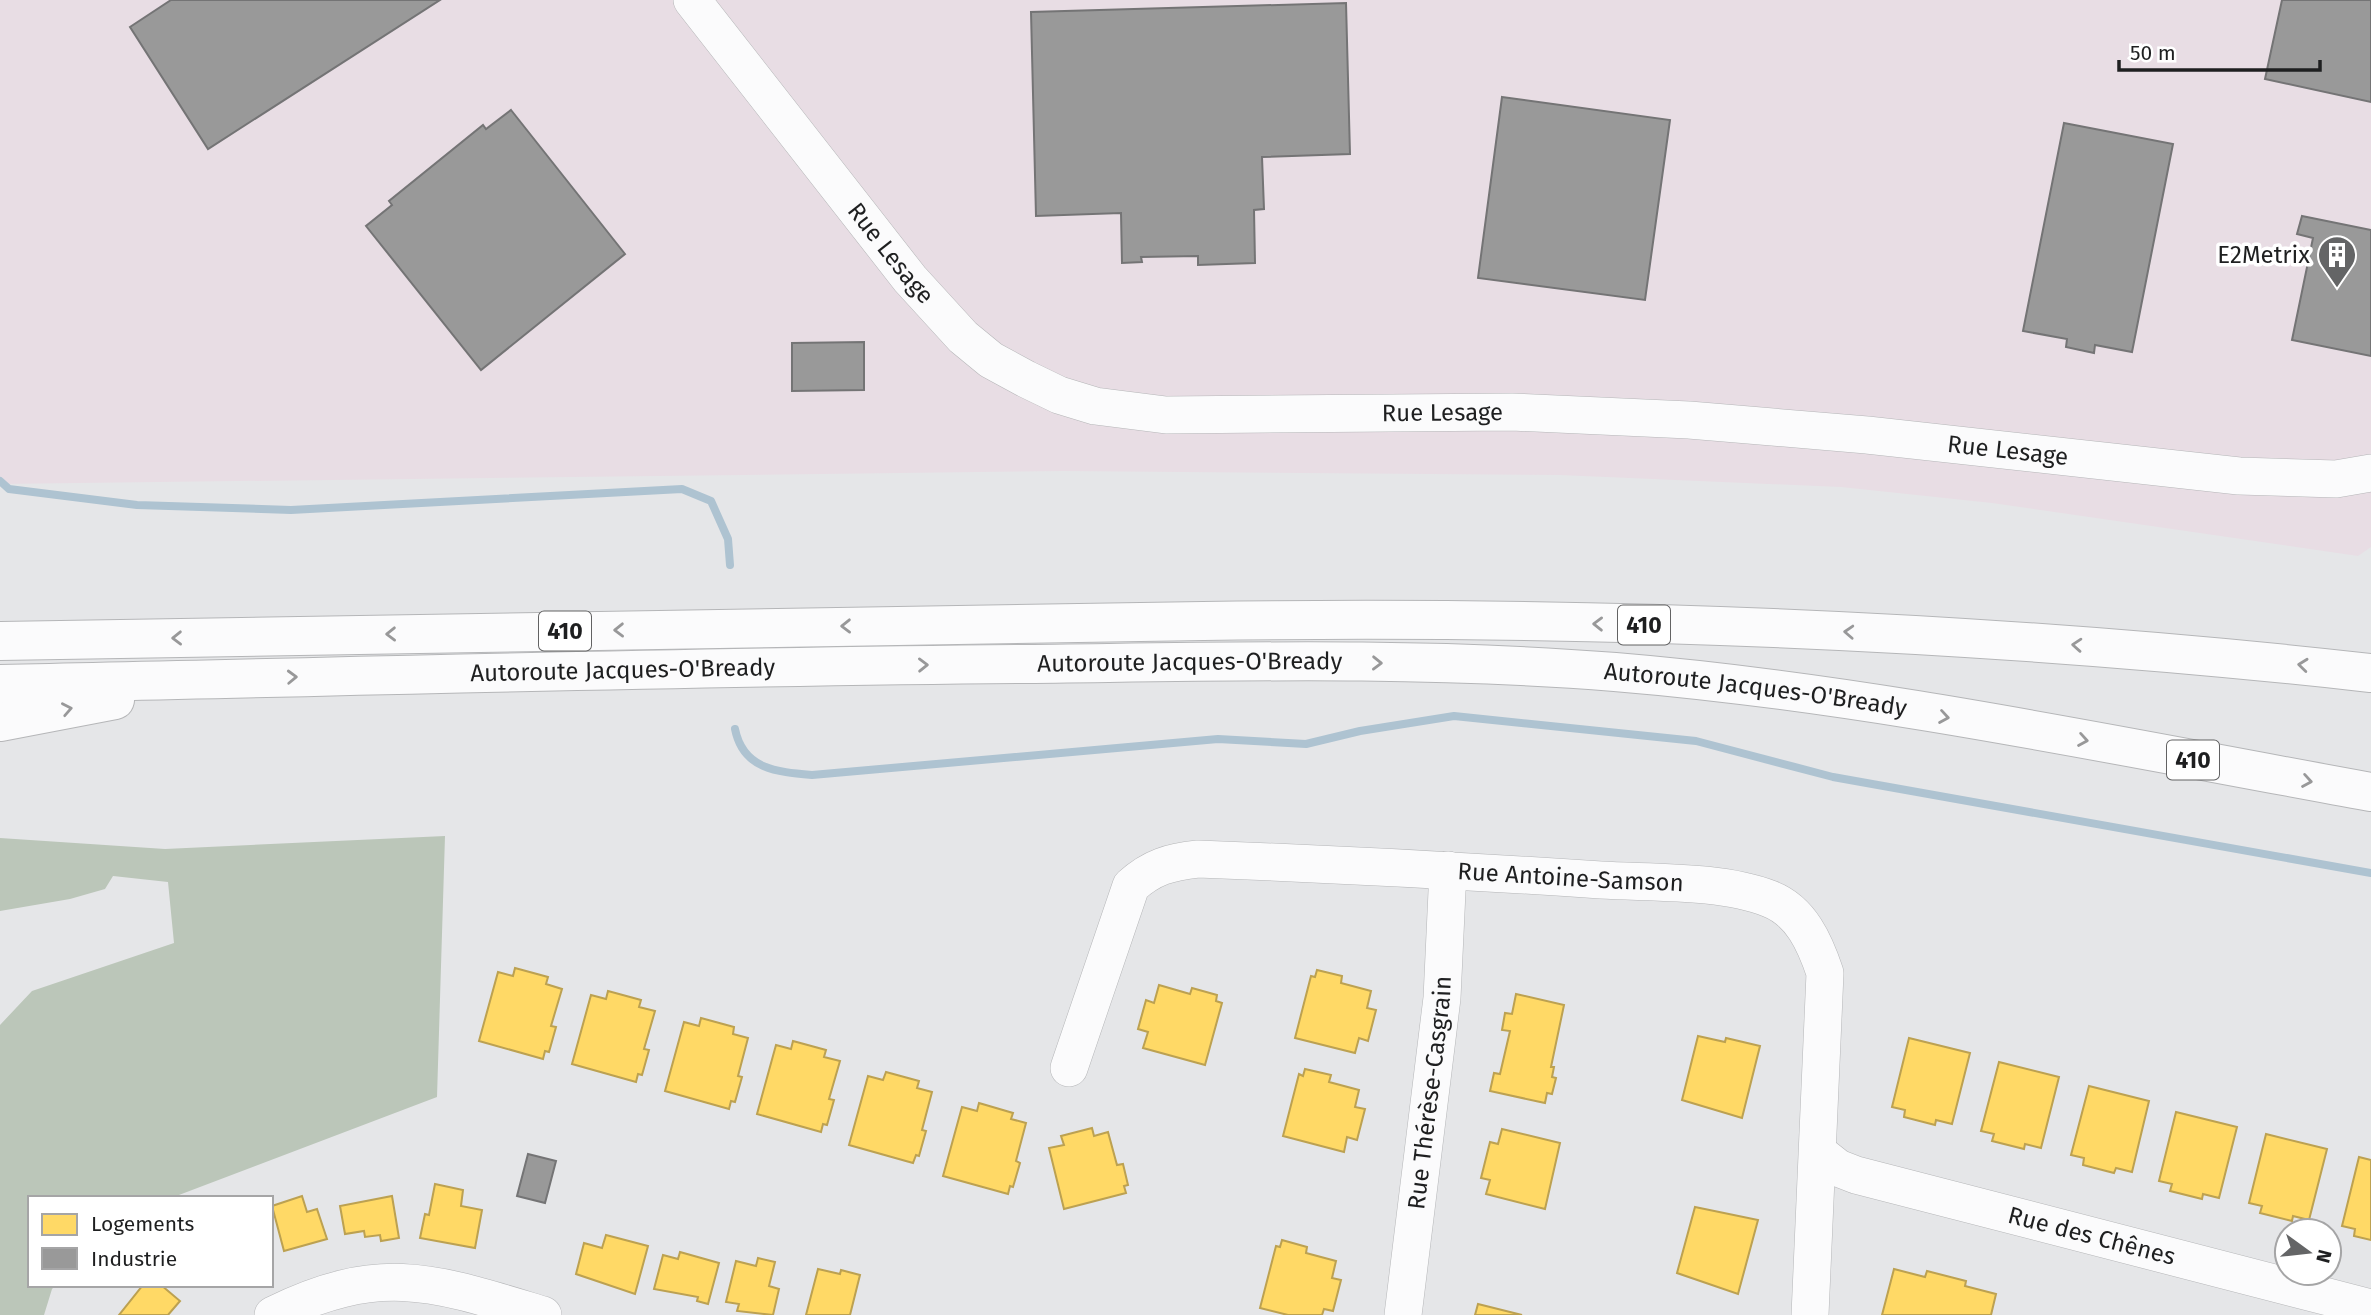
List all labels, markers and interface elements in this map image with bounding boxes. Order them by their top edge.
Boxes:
scale bar [2119,28,2320,72]
text: 50 m [2130,40,2176,66]
street label: Rue Lesage [842,197,940,310]
building icon: E2Metrix [2316,234,2358,289]
place label: E2Metrix [2217,241,2310,269]
street label: Rue Lesage [1382,398,1503,427]
street label: Rue Lesage [1946,430,2070,471]
road number: 410 [1618,606,1670,645]
road number: 410 [539,611,591,650]
one-way arrow [1592,616,1602,632]
one-way arrow [841,619,852,634]
one-way arrow [613,623,624,638]
one-way arrow [1844,625,1855,640]
one-way arrow [386,626,396,642]
one-way arrow [171,630,182,646]
one-way arrow [2071,638,2082,653]
street label: Autoroute Jacques-O'Bready [1037,647,1343,678]
street label: Autoroute Jacques-O'Bready [470,653,776,687]
one-way arrow [1372,655,1383,670]
one-way arrow [917,657,928,672]
street label: Autoroute Jacques-O'Bready [1603,657,1909,722]
one-way arrow [2297,658,2309,673]
one-way arrow [287,670,298,685]
one-way arrow [61,702,73,717]
one-way arrow [1938,709,1950,724]
one-way arrow [2077,732,2089,747]
road number: 410 [2167,740,2219,780]
one-way arrow [2301,773,2313,788]
street label: Rue Antoine-Samson [1457,857,1685,897]
street label: Rue Thérèse-Casgrain [1402,975,1457,1211]
legend [28,1196,273,1287]
street label: Rue des Chênes [2005,1201,2178,1271]
text: Logements [91,1211,195,1237]
north arrow [2273,1217,2343,1287]
text: Industrie [91,1246,177,1272]
text: N [2311,1247,2337,1265]

